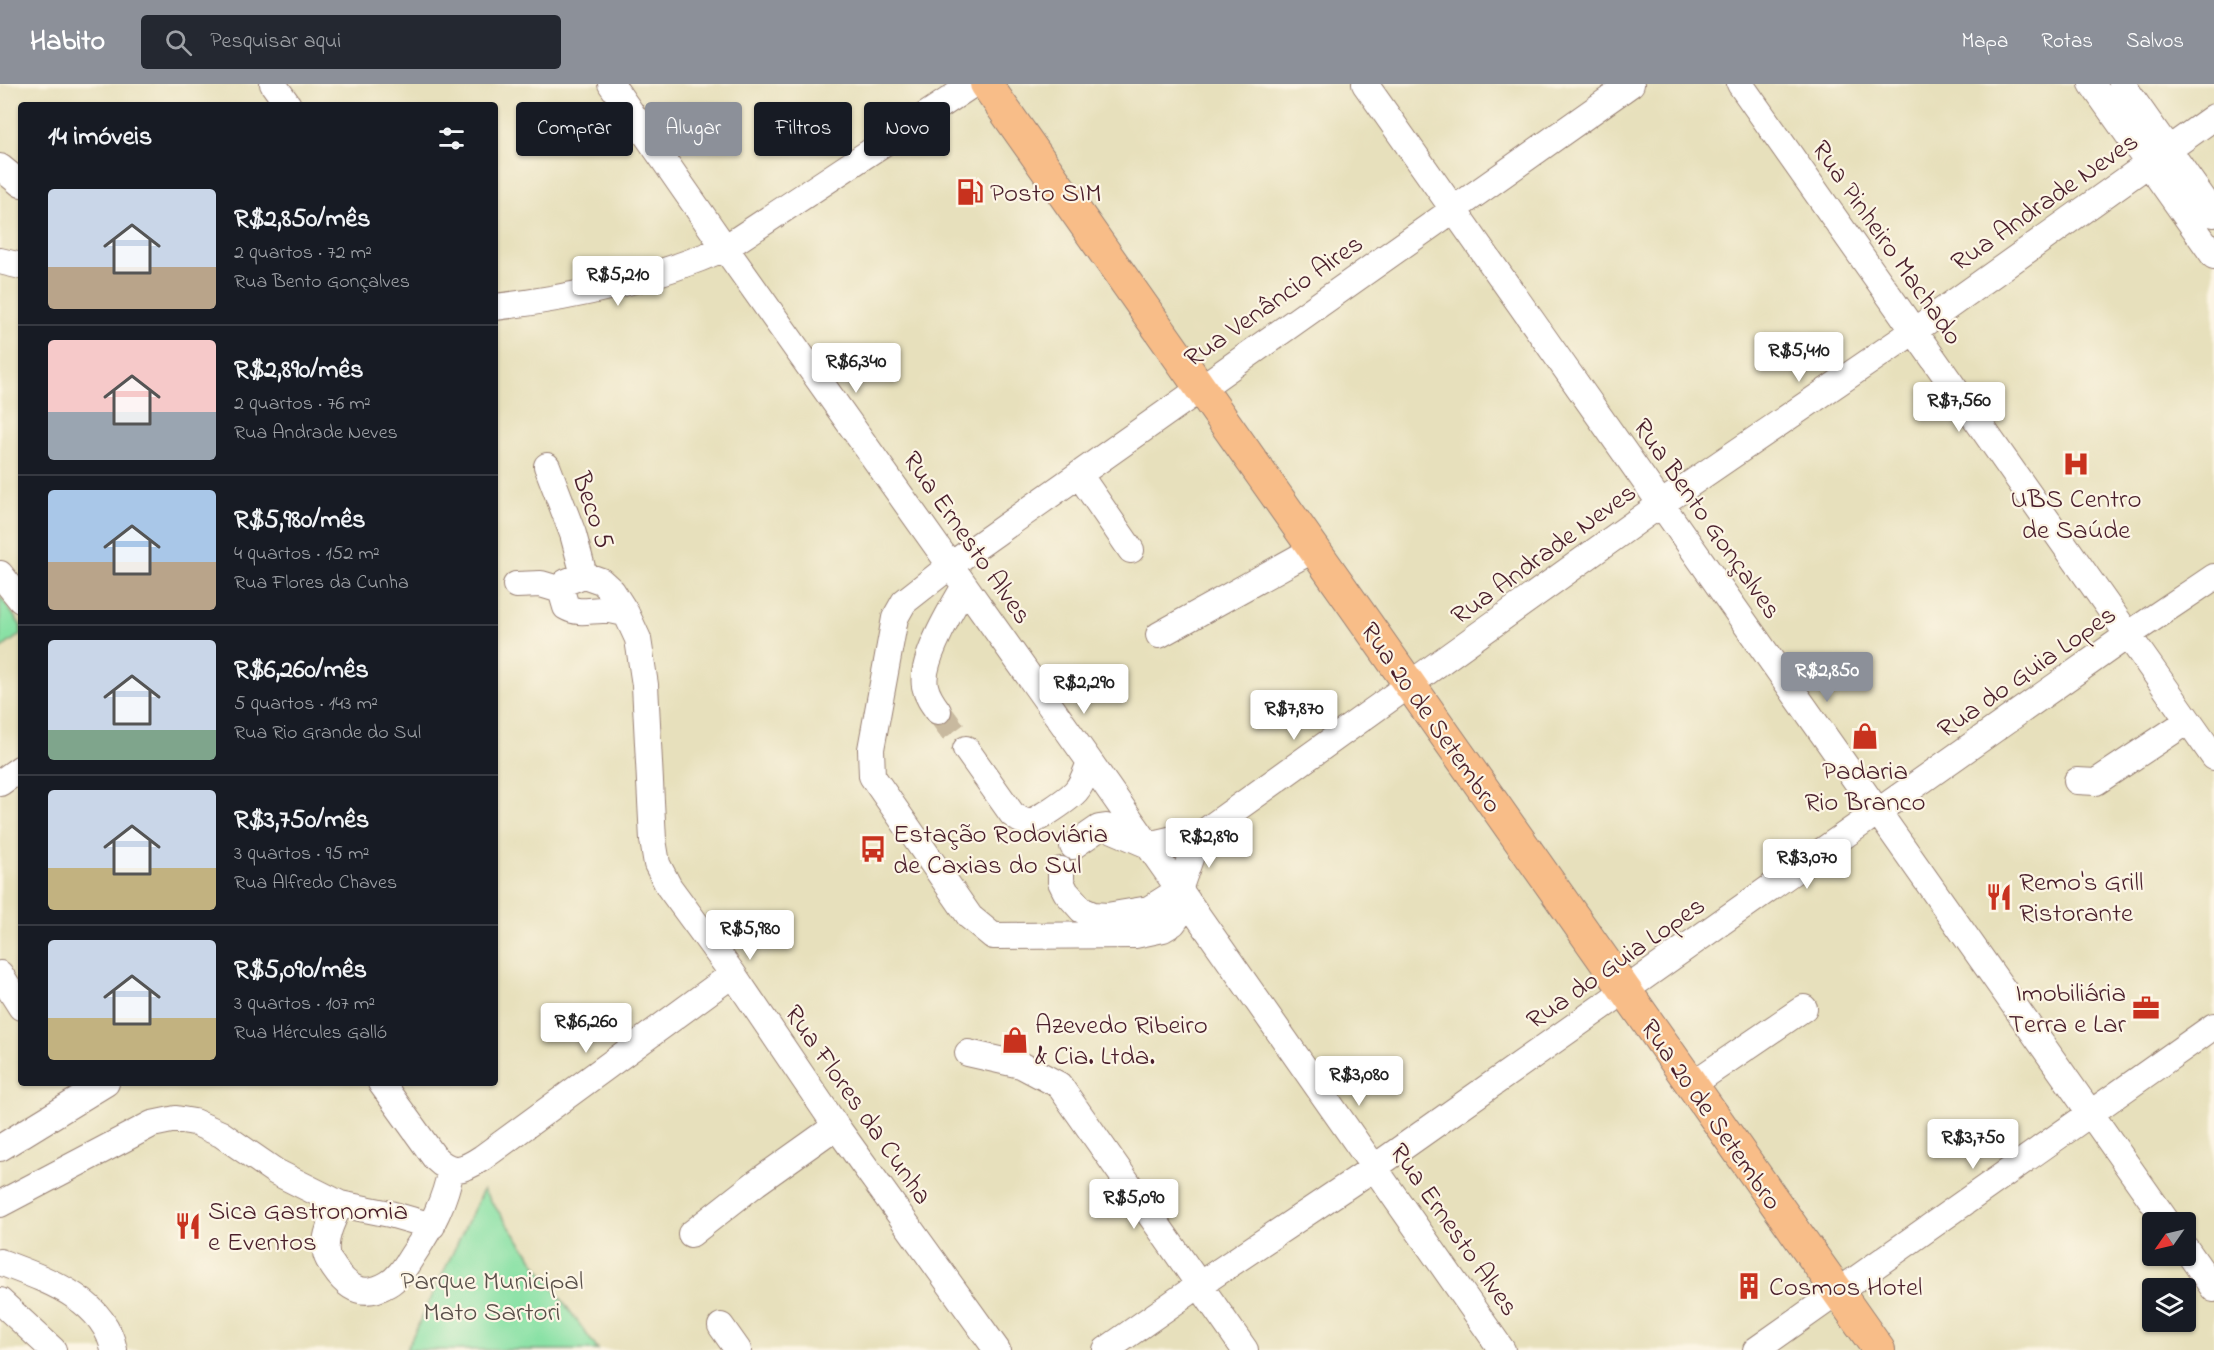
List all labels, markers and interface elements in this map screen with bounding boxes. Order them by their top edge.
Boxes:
search box [141,15,561,69]
text: Habito [30,22,105,63]
icon: search [162,26,195,59]
text: Pesquisar aqui [210,26,341,58]
text: Mapa [1961,27,2008,57]
text: Rotas [2041,27,2093,57]
text: Salvos [2126,27,2184,57]
chip: Comprar [516,102,633,156]
chip: Alugar [645,102,742,156]
chip: Filtros [754,102,852,156]
chip: Novo [864,102,950,156]
text: 14 imóveis [48,119,152,157]
icon: filters [435,122,468,155]
street label: Rua Andrade Neves [1944,124,2147,282]
street label: Rua Pinheiro Machado [1800,133,1971,354]
place label: Posto SIM [990,175,1102,214]
fuel station icon: Posto SIM [955,177,985,207]
text: R$2,850/mês [234,201,370,239]
icon: home [96,213,168,285]
street label: Rua Venâncio Aires [1177,226,1372,379]
text: 2 quartos · 72 m² [234,239,372,268]
pin: R$5,210 [563,256,673,307]
text: R$5,210 [587,261,649,290]
text: Rua Bento Gonçalves [234,268,410,297]
pin: R$5,410 [1744,332,1854,383]
text: R$5,410 [1768,337,1830,366]
pin: R$6,340 [801,343,911,394]
text: R$6,340 [826,348,886,377]
text: R$2,890/mês [234,352,363,390]
icon: home [96,364,168,436]
pin: R$7,560 [1904,382,2014,433]
text: R$7,560 [1927,387,1991,416]
text: 2 quartos · 76 m² [234,390,371,419]
street label: Rua Bento Gonçalves [1622,411,1790,628]
text: Rua Andrade Neves [234,419,398,448]
street label: Rua Ernesto Alves [892,444,1040,633]
hospital icon: UBS Centro de Saúde [2061,449,2091,479]
street label: Beco 5 [560,466,623,554]
street label: Rua Andrade Neves [1444,474,1645,636]
place label: UBS Centro de Saúde [2010,481,2142,551]
text: R$5,980/mês [234,502,365,540]
icon: home [96,514,168,586]
text: 4 quartos · 152 m² [234,540,380,569]
text: Rua Flores da Cunha [234,569,409,598]
street label: Rua do Guia Lopes [1930,597,2125,749]
street label: Rua 20 de Setembro [1349,615,1511,822]
text: R$6,260/mês [234,652,369,690]
pin: R$2,850 [1772,652,1882,703]
text: R$2,850 [1795,657,1859,686]
icon: home [96,664,168,736]
pin: R$2,290 [1029,664,1139,715]
text: R$2,290 [1053,669,1115,698]
text: 5 quartos · 143 m² [234,690,378,719]
pin: R$7,870 [1239,690,1349,741]
text: R$7,870 [1264,695,1324,724]
text: Rua Rio Grande do Sul [234,719,421,748]
shop icon: Padaria Rio Branco [1850,721,1880,751]
place label: Padaria Rio Branco [1804,753,1926,823]
text: R$3,750/mês [234,802,369,840]
icon: home [96,814,168,886]
place label: Estação Rodoviária de Caxias do Sul [893,816,1108,886]
pin: R$2,890 [1154,818,1264,869]
text: R$2,890 [1180,823,1238,852]
bus stop icon: Estação Rodoviária de Caxias do Sul [858,834,888,864]
pin: R$3,070 [1752,839,1862,890]
text: 3 quartos · 95 m² [234,840,369,869]
text: R$3,070 [1777,844,1837,873]
place label: Remo's Grill Ristorante [2019,864,2144,934]
text: Rua Alfredo Chaves [234,869,397,898]
restaurant icon: Remo's Grill Ristorante [1984,882,2014,912]
street label: Rua do Guia Lopes [1519,888,1714,1040]
pin: R$5,980 [695,910,805,961]
text: R$5,980 [720,915,780,944]
text: R$5,090/mês [234,952,367,990]
icon: home [96,964,168,1036]
place label: Imobiliária Terra e Lar [2009,975,2127,1045]
text: 3 quartos · 107 m² [234,990,375,1019]
office icon: Imobiliária Terra e Lar [2131,993,2161,1023]
street label: Rua Flores da Cunha [773,998,941,1213]
pin: R$6,260 [531,1003,641,1054]
place label: Azevedo Ribeiro & Cia. Ltda. [1035,1007,1208,1077]
text: R$6,260 [555,1008,617,1037]
street label: Rua 20 de Setembro [1629,1012,1791,1219]
text: Rua Hércules Galló [234,1019,387,1048]
shop icon: Azevedo Ribeiro & Cia. Ltda. [1000,1025,1030,1055]
pin: R$3,080 [1304,1056,1414,1107]
text: R$3,080 [1329,1061,1389,1090]
pin: R$3,750 [1918,1119,2028,1170]
text: R$3,750 [1941,1124,2005,1153]
street label: Rua Ernesto Alves [1379,1136,1527,1325]
pin: R$5,090 [1079,1179,1189,1230]
text: R$5,090 [1103,1184,1165,1213]
place label: Sica Gastronomia e Eventos [208,1193,408,1263]
restaurant icon: Sica Gastronomia e Eventos [173,1211,203,1241]
north arrow [2142,1212,2196,1266]
map controls [2142,1212,2196,1332]
park label: Parque Municipal Mato Sartori [401,1263,583,1333]
place label: Cosmos Hotel [1769,1269,1923,1308]
building icon: Cosmos Hotel [1734,1271,1764,1301]
button: layers [2142,1278,2196,1332]

